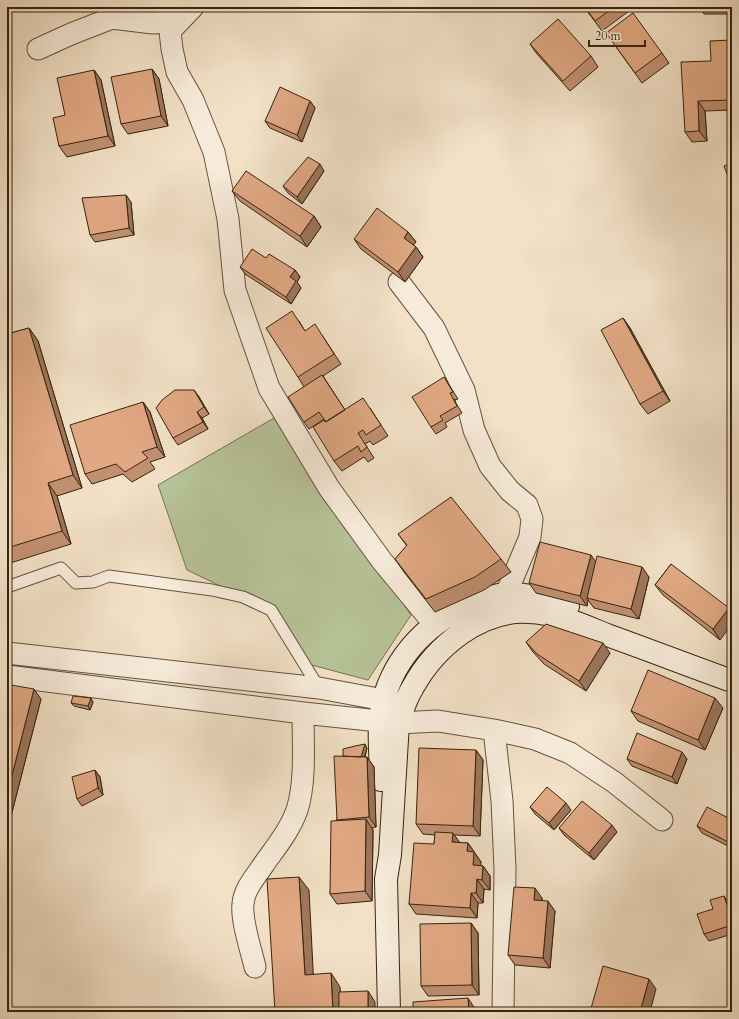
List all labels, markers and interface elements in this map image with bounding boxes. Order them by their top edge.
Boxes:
scale bar [589,22,645,48]
text: 20 m [595,28,622,44]

